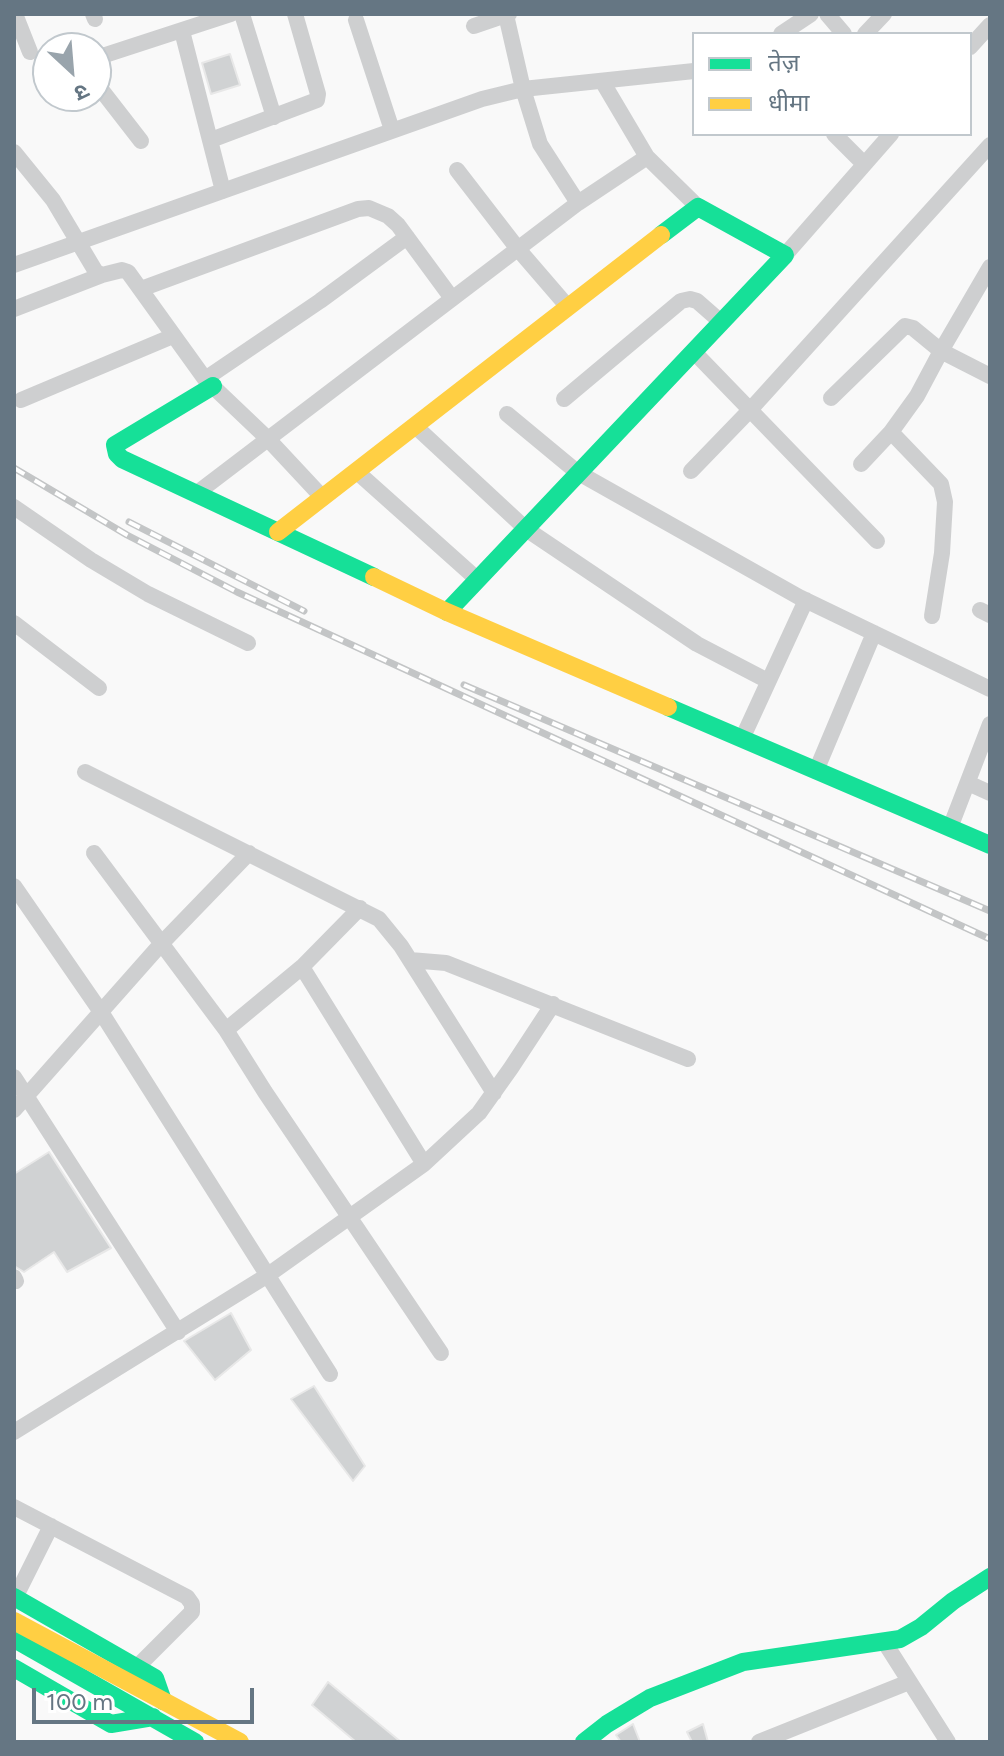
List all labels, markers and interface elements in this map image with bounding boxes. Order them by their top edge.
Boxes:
north arrow [32,32,112,112]
legend [692,32,972,136]
text: तेज़ [768,48,800,77]
text: उ [70,77,94,107]
text: धीमा [768,88,810,117]
scale bar [36,1672,258,1722]
text: 100 m [46,1687,113,1716]

